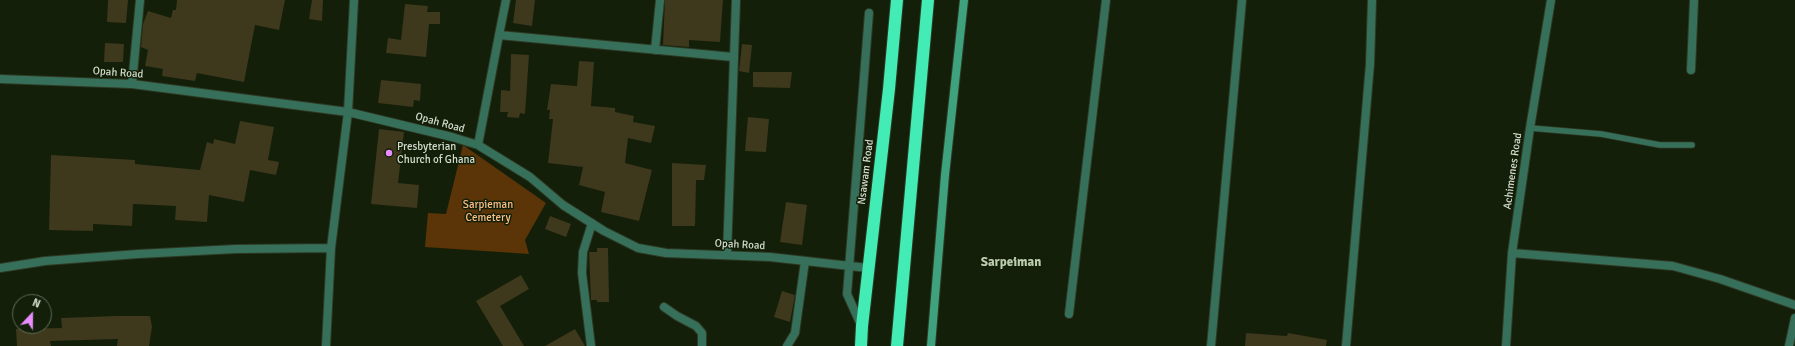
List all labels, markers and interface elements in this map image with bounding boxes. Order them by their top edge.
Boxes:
street label: Opah Road [92,65,144,81]
street label: Opah Road [414,110,466,136]
street label: Achimenes Road [1501,132,1525,210]
street label: Nsawam Road [855,138,877,206]
place label: Presbyterian Church of Ghana [397,140,475,166]
marker: Presbyterian Church of Ghana [384,148,394,158]
park label: Sarpieman Cemetery [463,198,513,224]
street label: Opah Road [714,237,766,253]
district label: Sarpeiman [981,255,1041,271]
north arrow [12,294,52,334]
text: N [30,296,42,311]

